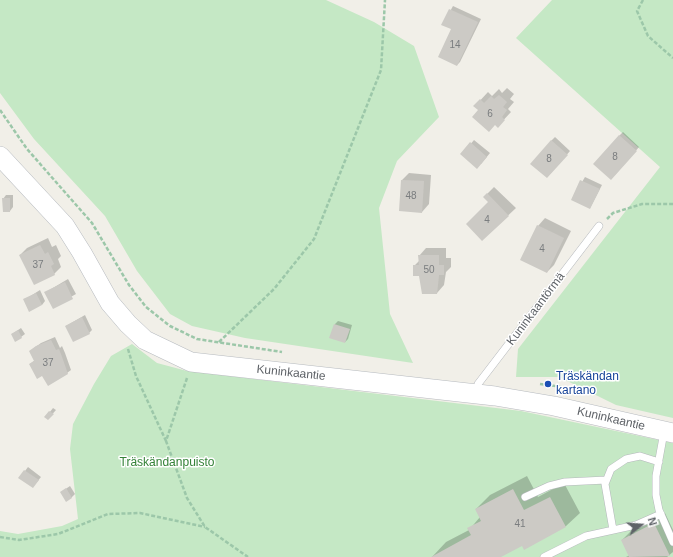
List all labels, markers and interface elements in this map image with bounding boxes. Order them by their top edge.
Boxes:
house number: 14 [449,39,461,51]
house number: 6 [487,108,493,120]
house number: 8 [612,151,618,163]
house number: 8 [546,153,552,165]
house number: 48 [405,190,417,202]
house number: 4 [484,214,490,226]
house number: 4 [539,243,545,255]
house number: 37 [32,259,44,271]
house number: 50 [423,264,435,276]
street label: Kuninkaantörmä [504,270,568,348]
house number: 37 [42,357,54,369]
street label: Kuninkaantie [256,362,326,384]
place label: Träskändan kartano [556,370,619,398]
marker: Träskändan kartano [543,379,553,389]
street label: Kuninkaantie [576,404,646,434]
park label: Träskändanpuisto [120,456,214,470]
north arrow [621,505,661,545]
text: N [646,516,659,527]
house number: 41 [514,518,526,530]

